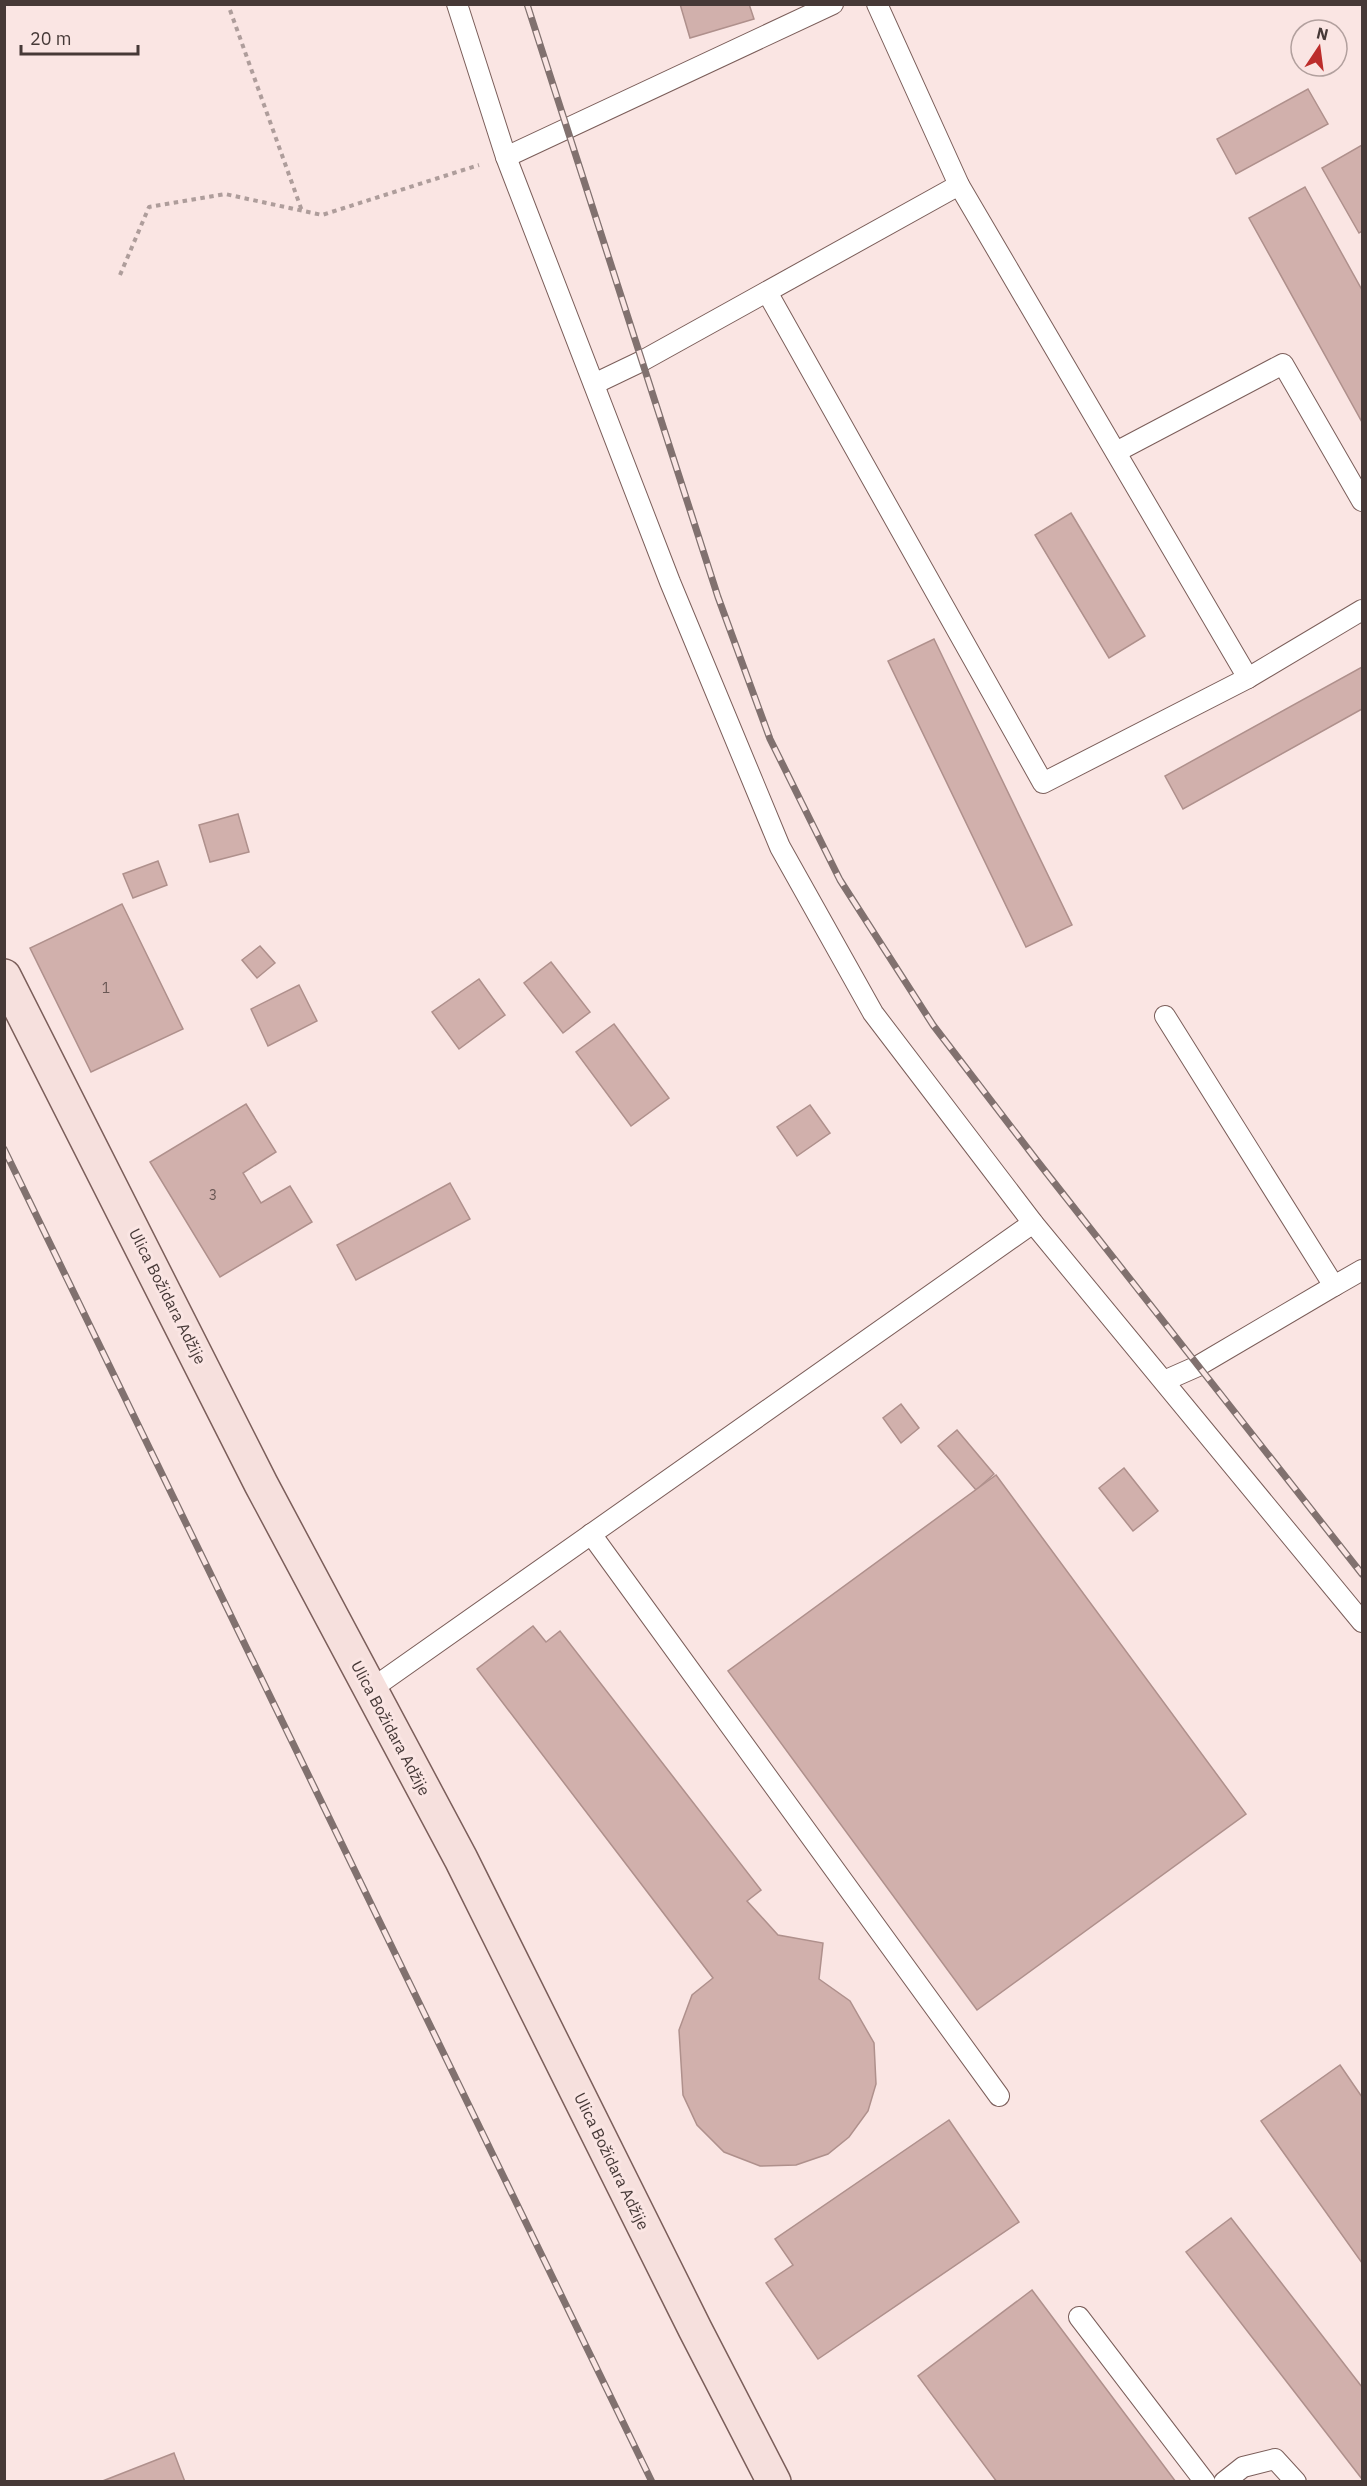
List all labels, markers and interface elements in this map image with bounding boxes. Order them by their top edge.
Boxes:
scale bar [21,18,138,56]
north arrow [1289,18,1349,78]
text: N [1314,22,1330,44]
text: 20 m [30,27,72,50]
house number: 1 [102,979,110,997]
house number: 3 [209,1186,217,1204]
street label: Ulica Božidara Adžije [125,1225,211,1368]
street label: Ulica Božidara Adžije [347,1657,435,1799]
street label: Ulica Božidara Adžije [570,2089,654,2233]

